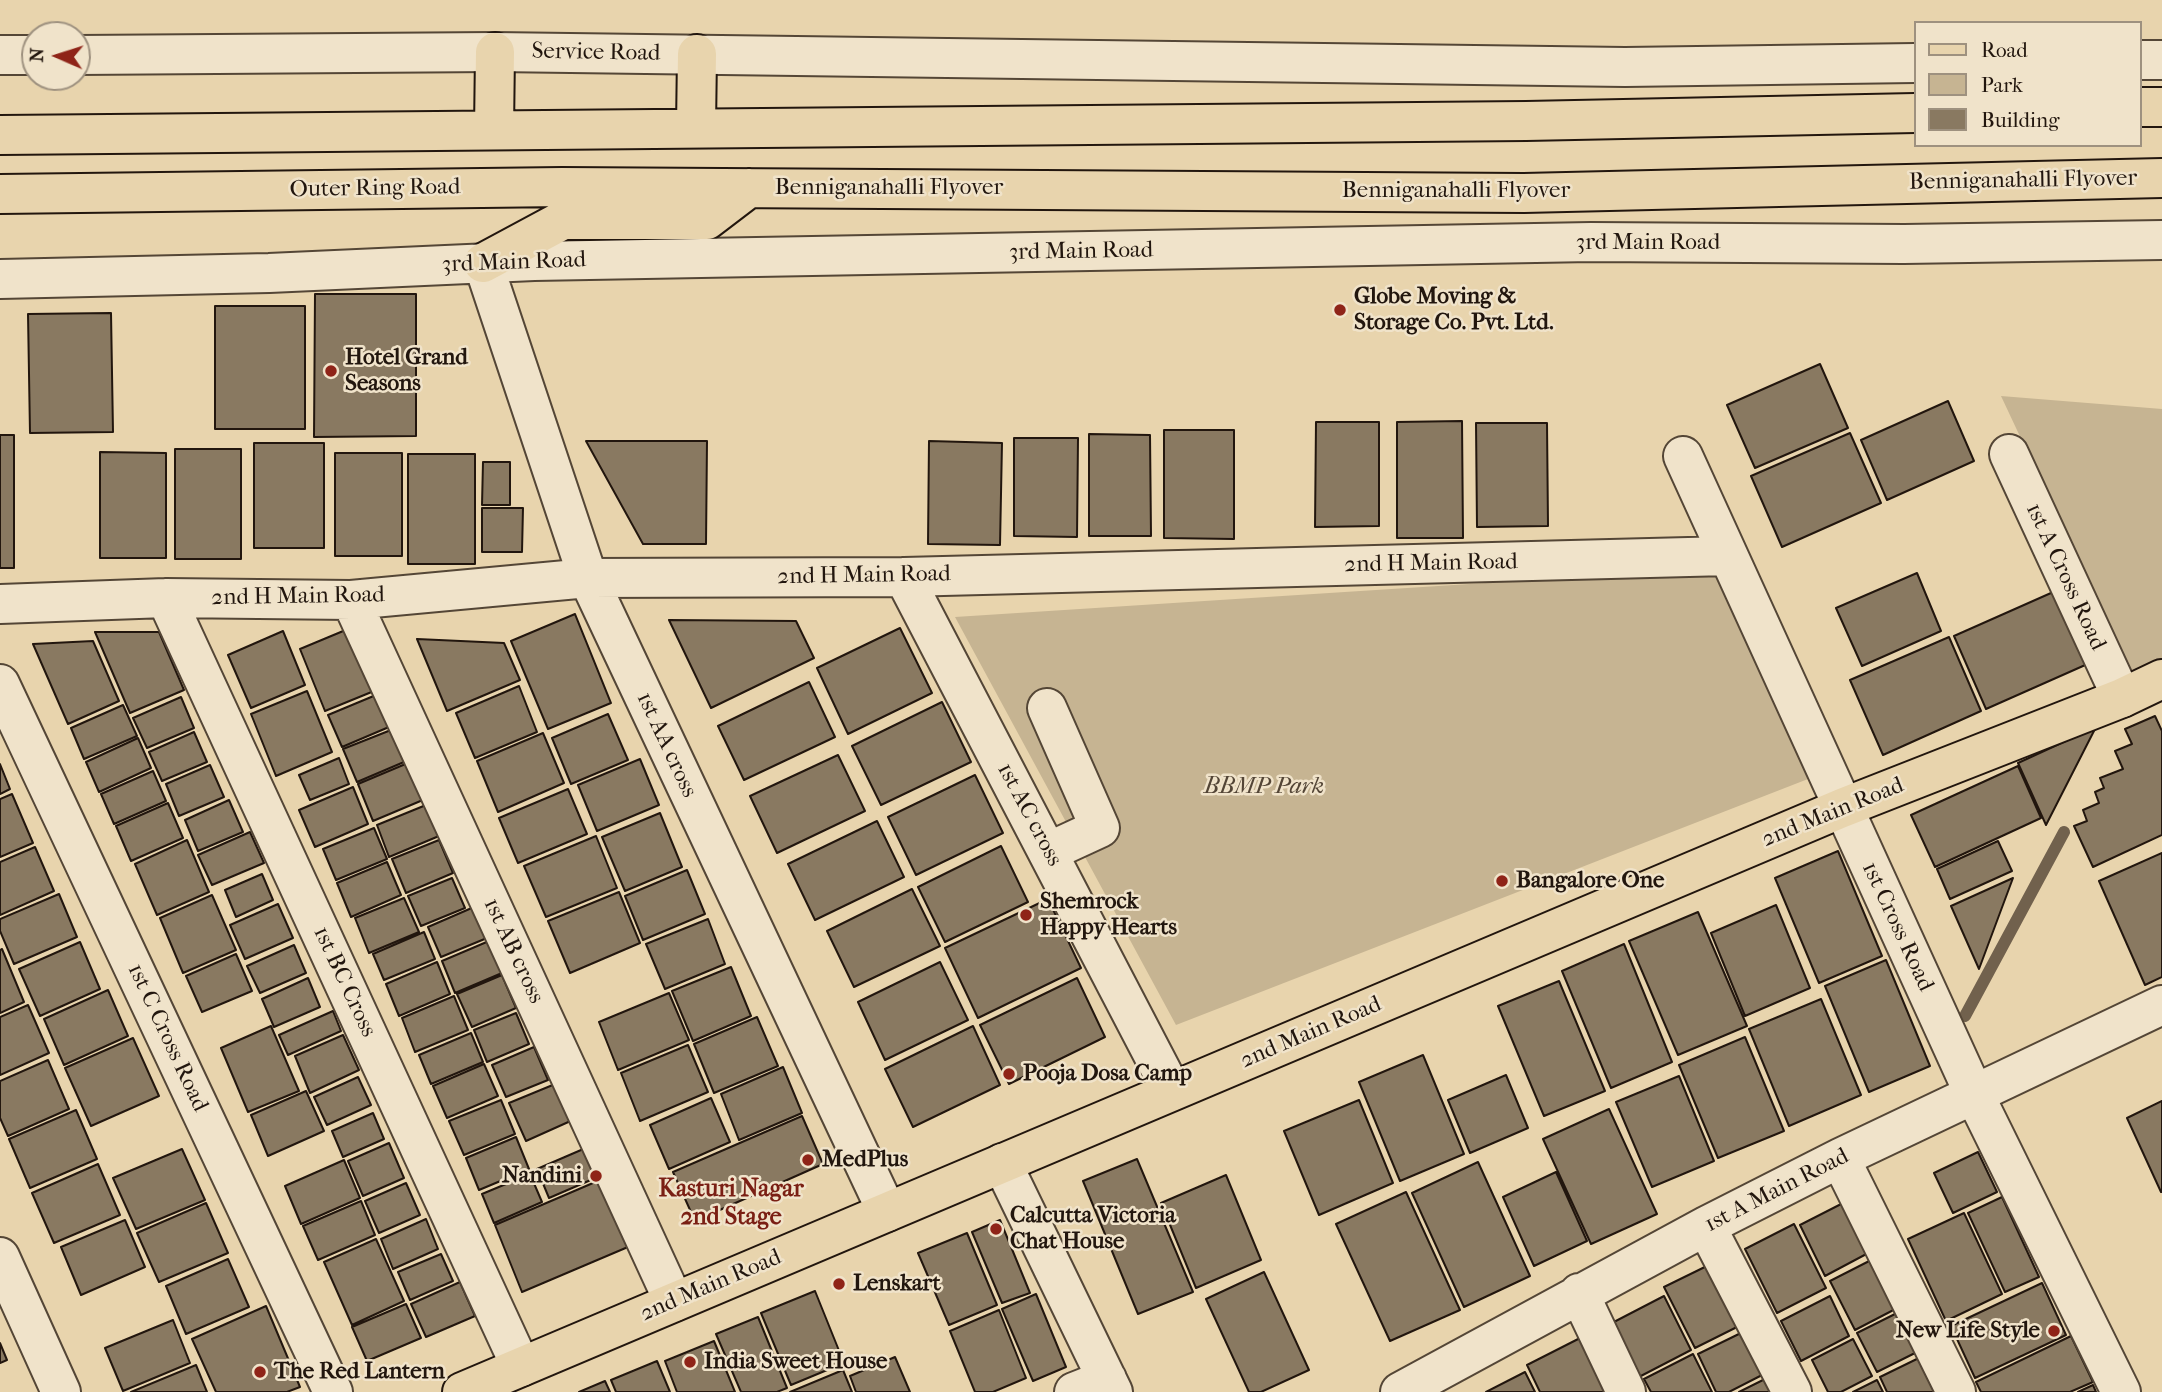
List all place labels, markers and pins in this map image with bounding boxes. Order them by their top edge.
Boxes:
place label: Globe Moving & Storage Co. Pvt. Ltd. [1354,283,1554,337]
marker: Globe Moving & Storage Co. Pvt. Ltd. [1332,302,1348,318]
place label: Hotel Grand Seasons [345,344,468,398]
marker: Hotel Grand Seasons [323,363,339,379]
place label: Bangalore One [1516,867,1664,895]
marker: Bangalore One [1494,873,1510,889]
place label: Shemrock Happy Hearts [1040,888,1177,942]
marker: Shemrock Happy Hearts [1018,907,1034,923]
place label: Pooja Dosa Camp [1023,1060,1192,1088]
marker: Pooja Dosa Camp [1001,1066,1017,1082]
place label: MedPlus [822,1146,908,1174]
marker: MedPlus [800,1152,816,1168]
place label: Nandini [502,1162,582,1190]
marker: Nandini [588,1168,604,1184]
place label: Calcutta Victoria Chat House [1010,1202,1176,1256]
marker: Calcutta Victoria Chat House [988,1221,1004,1237]
place label: Lenskart [853,1270,941,1298]
marker: Lenskart [831,1276,847,1292]
place label: New Life Style [1896,1317,2040,1345]
marker: New Life Style [2046,1323,2062,1339]
place label: India Sweet House [704,1348,887,1376]
marker: India Sweet House [682,1354,698,1370]
place label: The Red Lantern [274,1358,445,1386]
marker: The Red Lantern [252,1364,268,1380]

